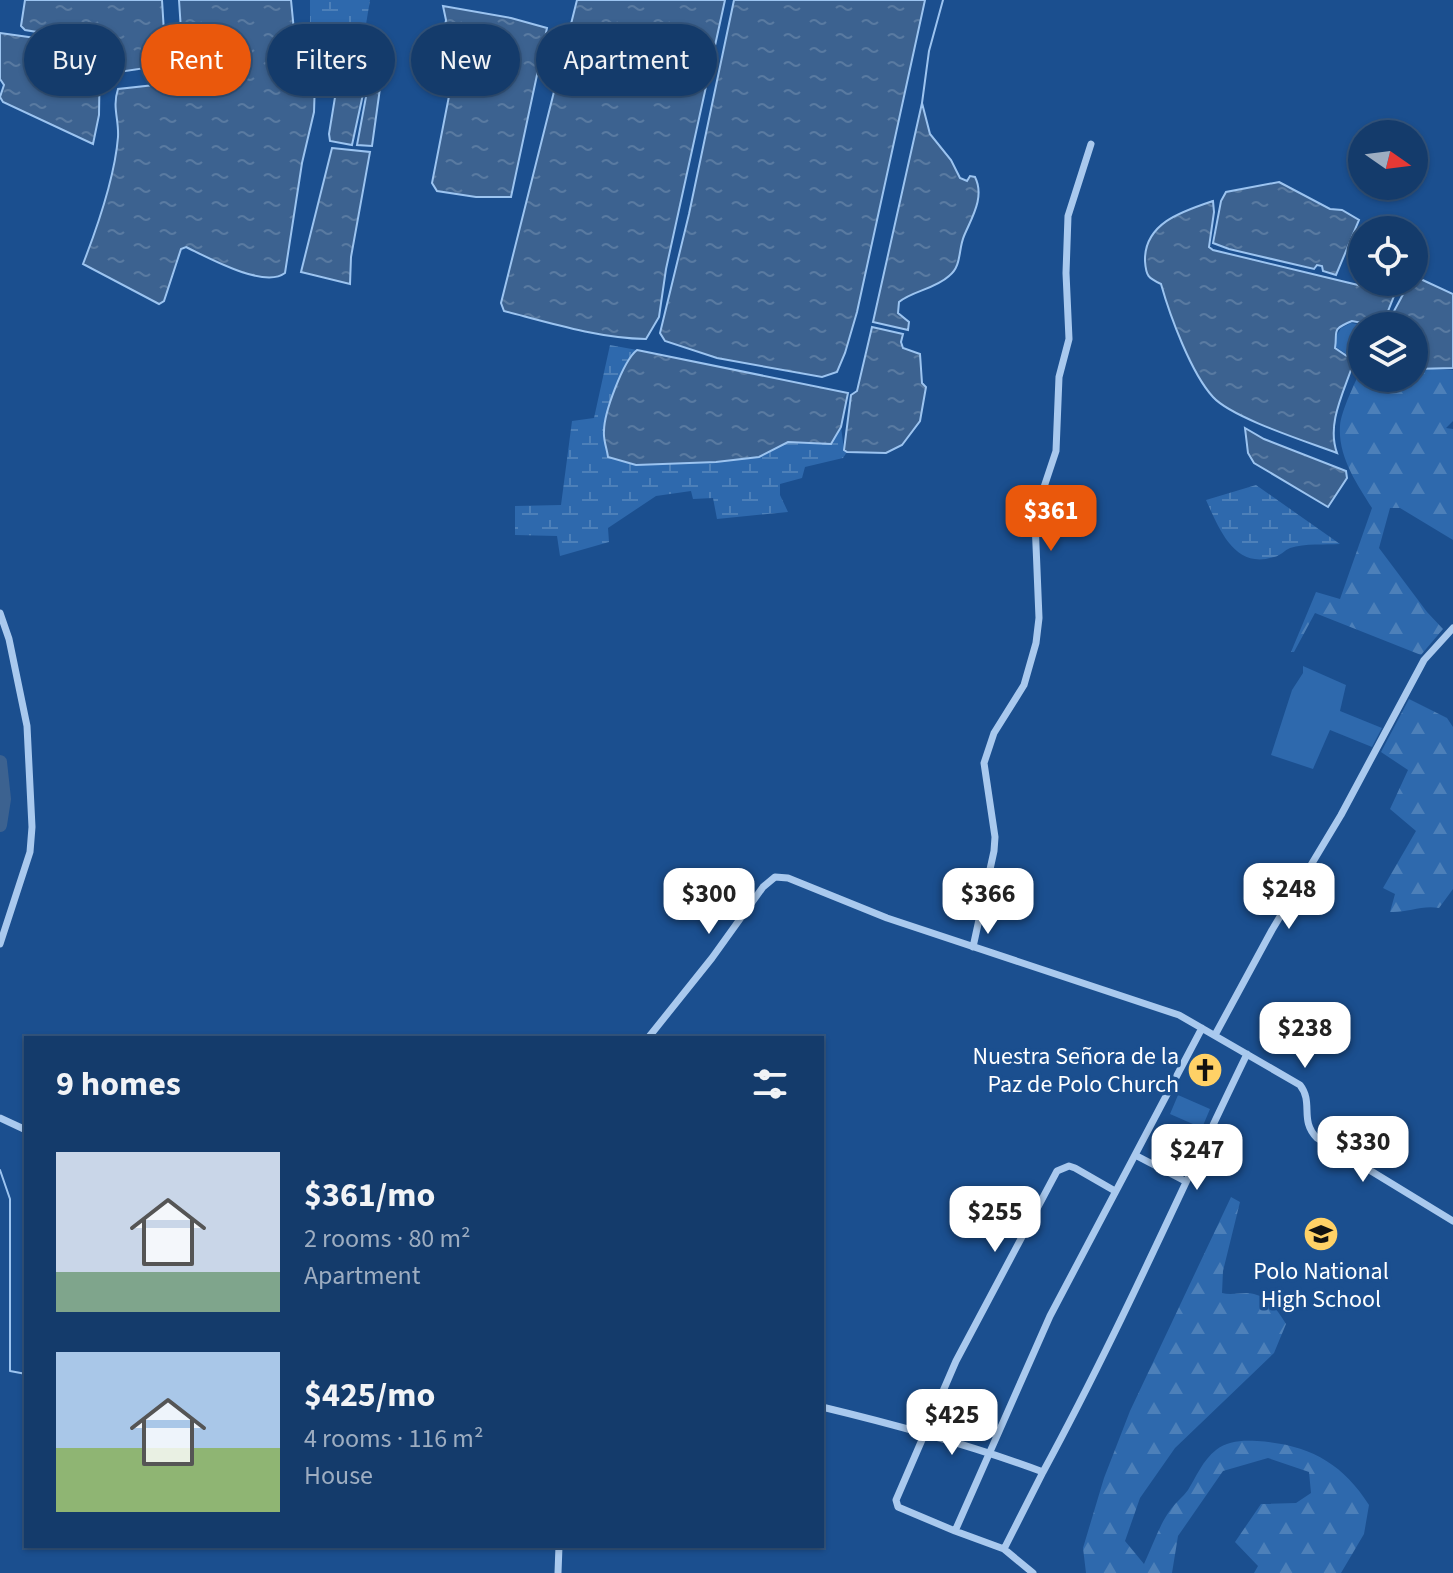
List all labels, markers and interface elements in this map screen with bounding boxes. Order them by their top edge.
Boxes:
chip: Buy [24,24,125,96]
chip: Rent [141,24,251,96]
chip: Filters [267,24,395,96]
chip: New [411,24,520,96]
chip: Apartment [536,24,717,96]
north arrow [1348,120,1428,200]
map controls [1348,120,1428,392]
button: locate [1348,216,1428,296]
button: layers [1348,312,1428,392]
pin: $361 [1004,485,1098,553]
text: $361 [1024,492,1078,529]
pin: $248 [1242,863,1336,931]
pin: $300 [662,868,756,936]
pin: $366 [941,868,1035,936]
text: $248 [1262,870,1316,907]
text: $300 [682,875,736,912]
text: $366 [961,875,1015,912]
pin: $238 [1258,1002,1352,1070]
text: $238 [1278,1009,1332,1046]
place label: Nuestra Señora de la Paz de Polo Church [972,1039,1179,1102]
church icon: Nuestra Señora de la Paz de Polo Church [1186,1051,1224,1089]
text: 9 homes [56,1060,181,1109]
icon: filters [748,1062,792,1106]
pin: $330 [1316,1116,1410,1184]
text: $330 [1336,1123,1390,1160]
pin: $247 [1150,1124,1244,1192]
text: $247 [1170,1131,1224,1168]
text: $361/mo [304,1171,435,1220]
icon: home [120,1184,216,1280]
pin: $255 [948,1186,1042,1254]
text: $255 [968,1193,1022,1230]
school or university icon: Polo National High School [1302,1215,1340,1253]
text: 2 rooms · 80 m² [304,1220,471,1257]
place label: Polo National High School [1253,1254,1389,1317]
text: Apartment [304,1257,421,1294]
text: $425/mo [304,1371,435,1420]
icon: home [120,1384,216,1480]
pin: $425 [905,1389,999,1457]
text: $425 [925,1396,979,1433]
text: 4 rooms · 116 m² [304,1420,483,1457]
text: House [304,1457,373,1494]

